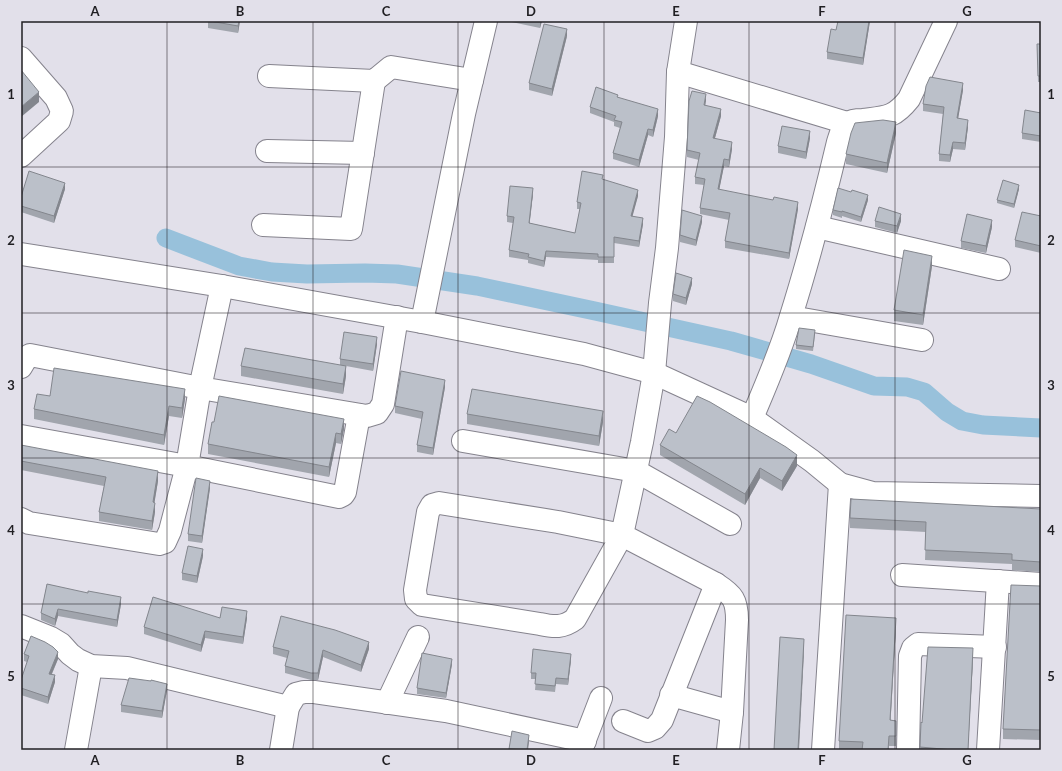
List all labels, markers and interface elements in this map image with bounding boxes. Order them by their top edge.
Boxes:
text: A [89,3,100,19]
text: B [236,3,245,19]
text: C [382,3,391,19]
text: D [526,3,536,19]
text: E [672,3,680,19]
text: F [818,3,826,19]
text: G [962,3,972,19]
text: 1 [7,86,15,102]
text: 1 [1047,86,1055,102]
text: 2 [7,232,15,248]
text: 2 [1047,232,1055,248]
text: 3 [7,377,15,393]
text: 3 [1047,377,1055,393]
text: 4 [7,522,15,538]
text: 4 [1047,522,1055,538]
text: 5 [7,668,15,684]
text: 5 [1047,668,1055,684]
text: A [89,752,100,768]
text: B [236,752,245,768]
text: C [382,752,391,768]
text: D [526,752,536,768]
text: E [672,752,680,768]
text: F [818,752,826,768]
text: G [962,752,972,768]

